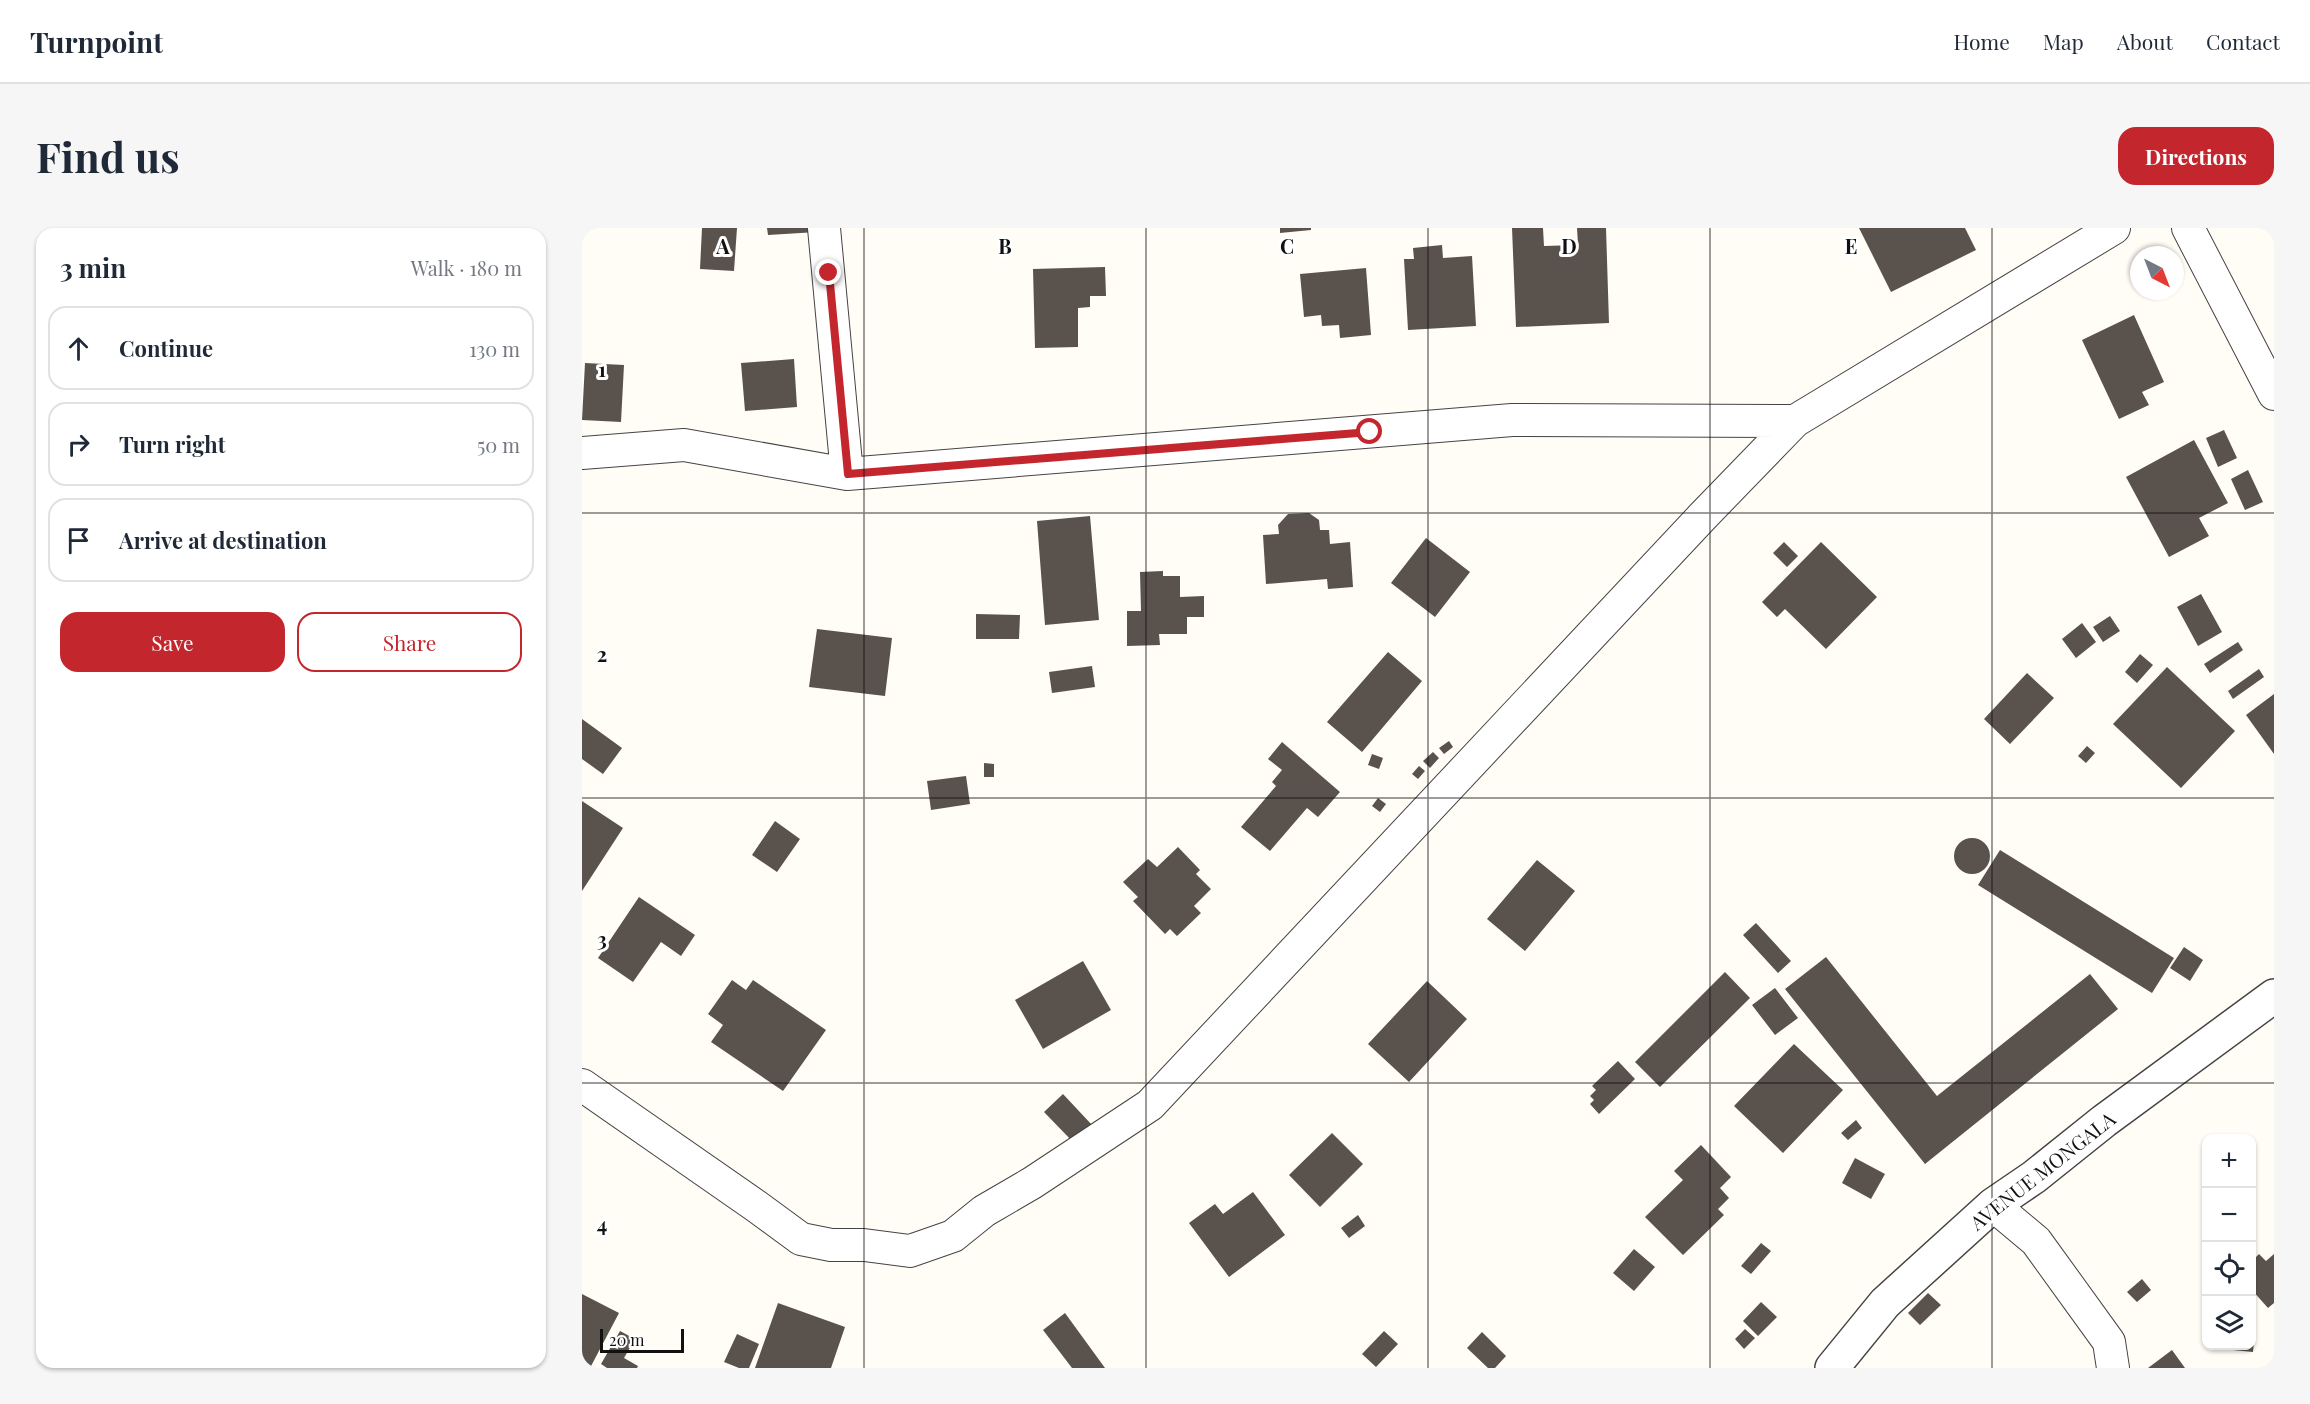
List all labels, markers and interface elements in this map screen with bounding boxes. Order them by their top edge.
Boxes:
text: Turnpoint [30,23,163,60]
text: Home [1954,27,2010,55]
text: Map [2043,27,2084,55]
text: About [2117,27,2173,55]
text: Contact [2206,27,2280,55]
button: Directions [2118,127,2274,185]
text: Find us [36,128,180,184]
text: A [715,232,730,259]
text: B [998,232,1012,259]
text: C [1280,232,1294,259]
text: D [1561,232,1577,259]
text: E [1845,232,1857,259]
north arrow [2130,246,2184,300]
text: 3 min [60,250,126,285]
text: Walk · 180 m [411,254,522,281]
route end [815,259,841,285]
icon: ahead [62,332,95,365]
text: Continue [119,333,213,363]
text: 130 m [469,335,520,362]
text: 1 [598,355,606,382]
route start [1356,418,1382,444]
icon: right [62,428,95,461]
text: Turn right [119,429,225,459]
text: 50 m [477,431,520,458]
icon: arrive [62,524,95,557]
text: Arrive at destination [119,525,327,555]
button: Save [60,612,285,672]
button: Share [297,612,522,672]
text: 2 [597,640,607,667]
text: 3 [597,925,607,952]
street label: AVENUE MONGALA [1963,1104,2121,1236]
map controls [2202,1134,2256,1350]
button: + [2202,1134,2256,1188]
button: − [2202,1188,2256,1242]
text: 4 [597,1210,607,1237]
button: locate [2202,1242,2256,1296]
button: layers [2202,1296,2256,1350]
scale bar [600,1326,684,1354]
text: 20 m [609,1329,644,1350]

